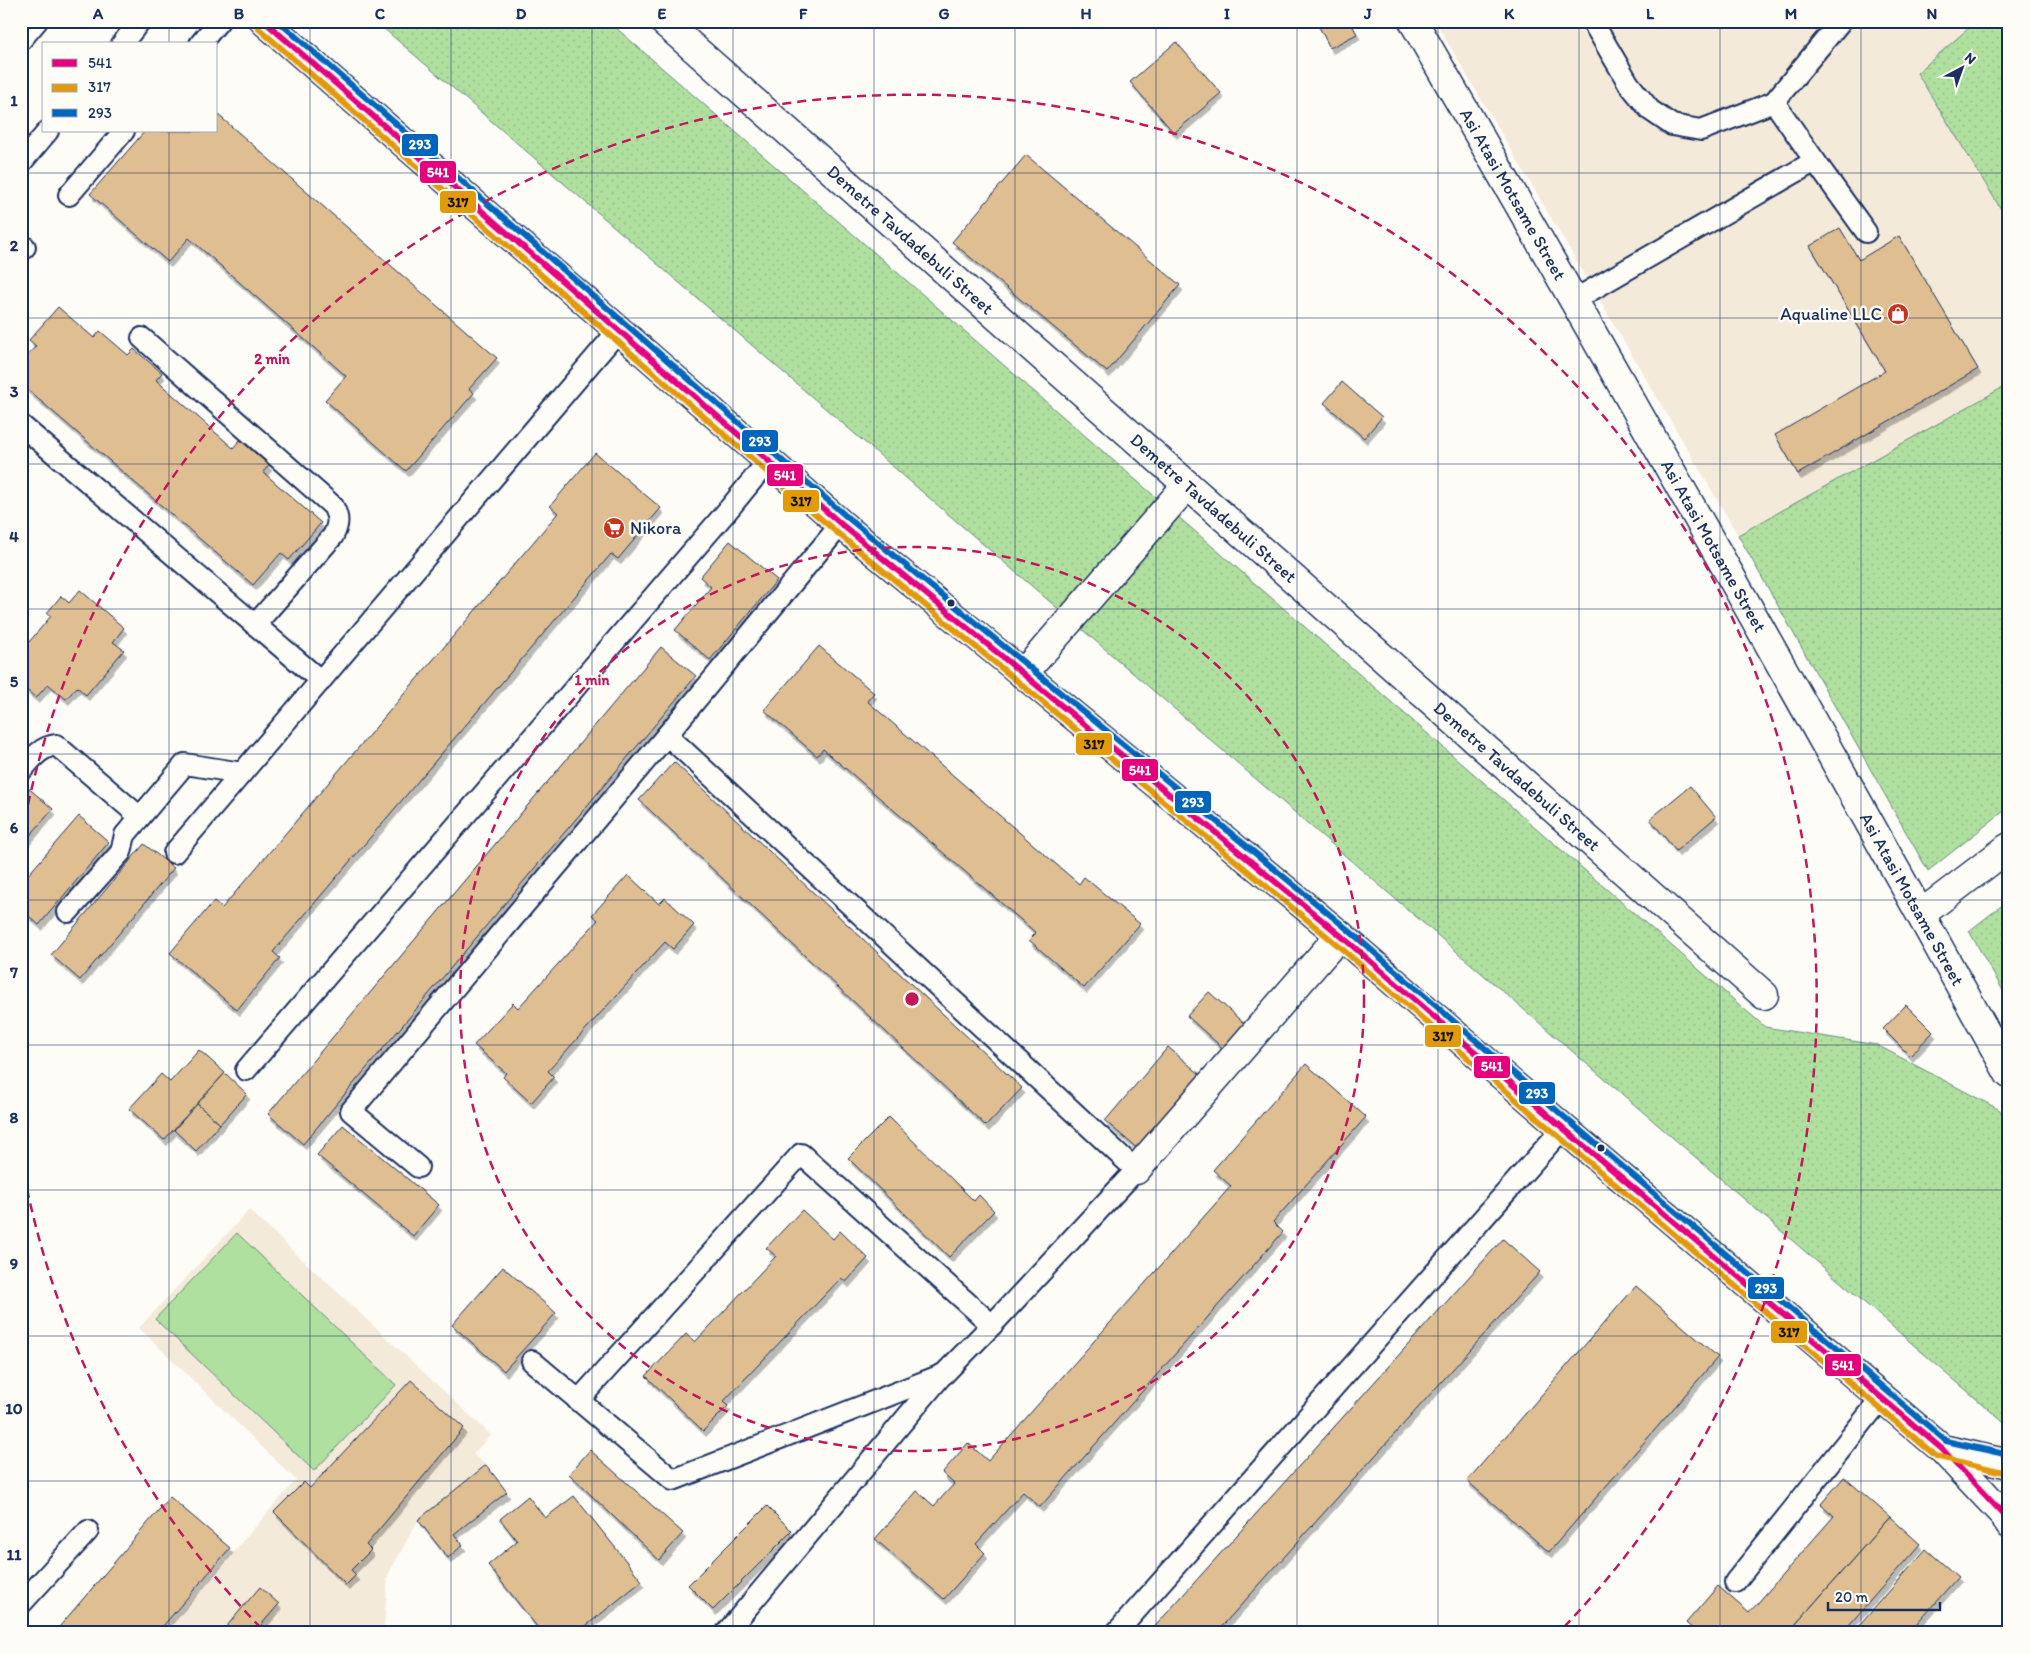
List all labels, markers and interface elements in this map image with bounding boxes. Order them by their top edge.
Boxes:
text: A [92,4,104,23]
text: B [234,4,245,23]
text: C [375,4,386,23]
text: D [516,4,527,23]
text: E [658,4,667,23]
text: F [799,4,808,23]
text: G [938,4,950,23]
text: H [1080,4,1092,23]
text: I [1224,4,1230,23]
text: J [1363,4,1372,23]
text: K [1504,4,1515,23]
text: L [1646,4,1655,23]
text: M [1785,4,1797,23]
text: N [1927,4,1937,23]
legend [42,42,218,132]
north arrow [1938,42,1988,92]
text: N [1961,49,1979,68]
text: 541 [88,54,112,72]
text: 317 [88,78,111,96]
text: 1 [10,91,18,110]
text: 293 [88,104,112,122]
street label: Asi Atasi Motsame Street [1455,104,1571,284]
line badge: 293 [401,133,439,157]
text: 293 [409,136,432,153]
line badge: 541 [419,160,457,184]
street label: Demetre Tavdadebuli Street [822,160,998,319]
text: 541 [427,164,450,181]
line badge: 317 [439,190,477,214]
text: 317 [447,194,469,211]
text: 2 [10,236,19,255]
shop icon: Aqualine LLC [1886,302,1910,326]
place label: Aqualine LLC [1780,303,1882,325]
text: 2 min [254,350,291,368]
text: 3 [10,382,19,401]
line badge: 293 [741,429,779,453]
street label: Demetre Tavdadebuli Street [1126,429,1302,588]
text: 293 [749,433,772,450]
street label: Asi Atasi Motsame Street [1656,456,1771,636]
line badge: 541 [766,463,804,487]
text: 541 [774,467,797,484]
line badge: 317 [782,489,820,513]
text: 317 [790,493,812,510]
supermarket icon: Nikora [602,516,626,540]
place label: Nikora [630,517,682,539]
text: 4 [9,527,19,546]
unlabelled marker [946,598,956,608]
text: 1 min [575,671,610,689]
text: 5 [10,672,19,691]
street label: Demetre Tavdadebuli Street [1429,697,1605,856]
line badge: 317 [1075,732,1113,756]
text: 317 [1083,736,1105,753]
line badge: 541 [1121,758,1159,782]
text: 541 [1129,762,1152,779]
line badge: 293 [1174,790,1212,814]
text: 293 [1182,794,1205,811]
street label: Asi Atasi Motsame Street [1855,809,1969,990]
text: 6 [10,818,19,837]
text: 7 [9,963,18,982]
centre of rings [903,990,921,1008]
line badge: 317 [1424,1024,1462,1048]
text: 317 [1432,1028,1454,1045]
line badge: 541 [1473,1055,1511,1079]
text: 541 [1481,1058,1504,1075]
line badge: 293 [1518,1081,1556,1105]
text: 293 [1526,1085,1549,1102]
text: 8 [10,1108,19,1127]
unlabelled marker [1596,1143,1606,1153]
text: 9 [10,1254,18,1273]
line badge: 293 [1747,1276,1785,1300]
text: 293 [1755,1280,1778,1297]
line badge: 317 [1770,1320,1808,1344]
text: 317 [1778,1324,1800,1341]
line badge: 541 [1824,1353,1862,1377]
text: 541 [1832,1357,1855,1374]
text: 10 [5,1399,23,1418]
text: 11 [7,1545,22,1564]
scale bar [1828,1579,1940,1611]
text: 20 m [1835,1588,1869,1606]

